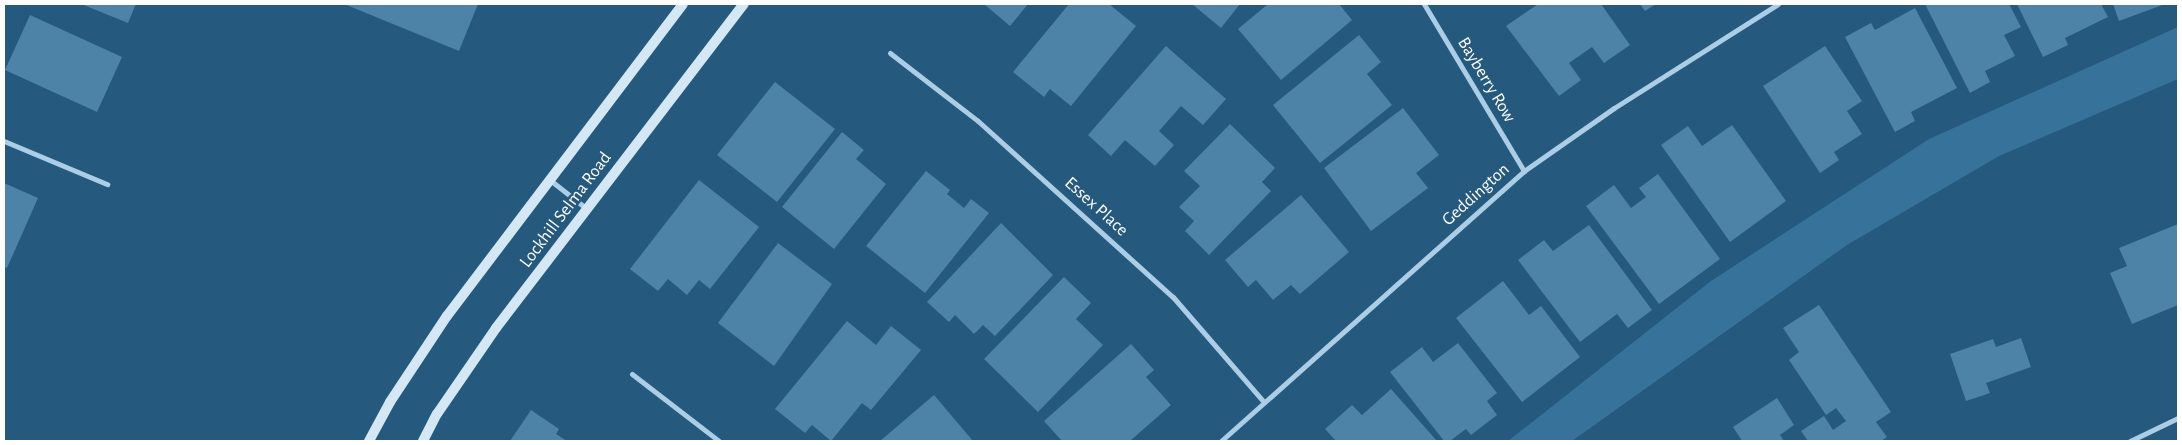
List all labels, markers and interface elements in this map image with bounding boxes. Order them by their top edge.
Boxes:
street label: Bayberry Row [1452,33,1520,127]
street label: Lockhill Selma Road [516,148,616,272]
street label: Geddington [1438,159,1514,231]
street label: Essex Place [1060,173,1132,241]

